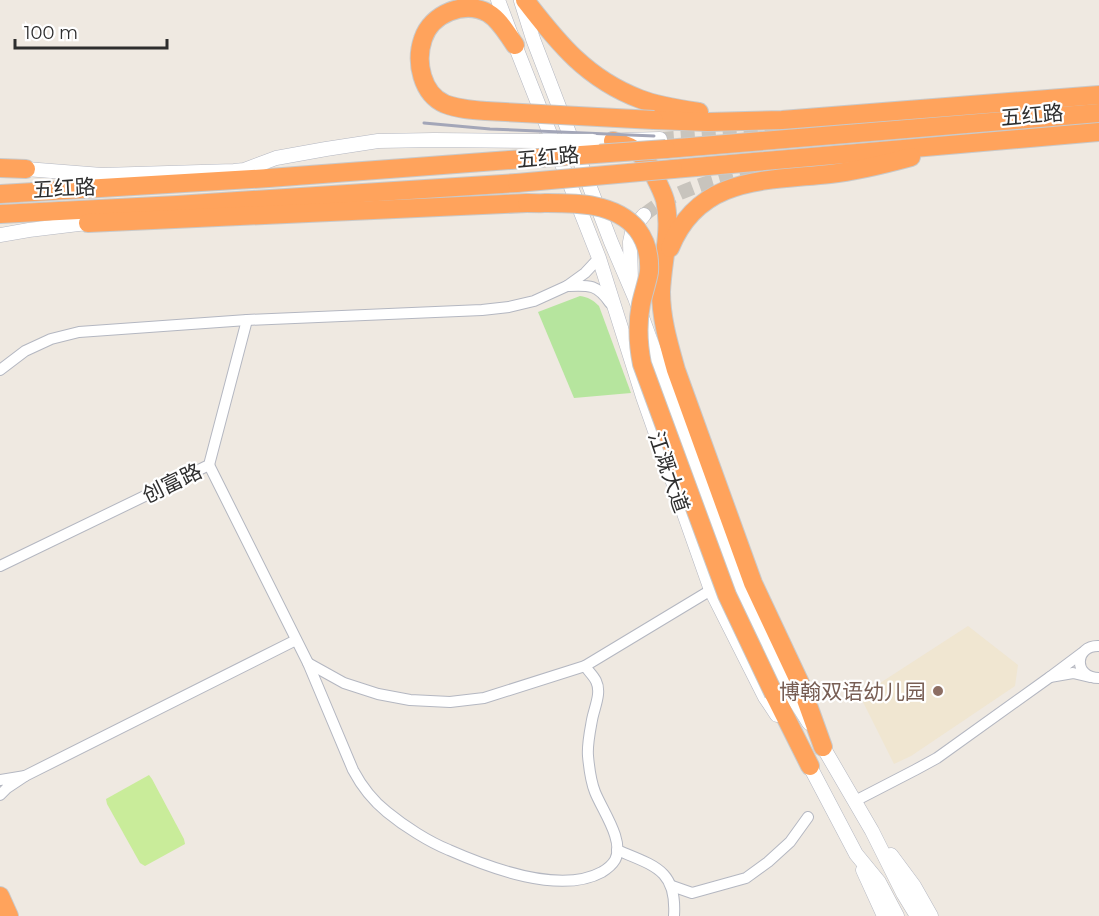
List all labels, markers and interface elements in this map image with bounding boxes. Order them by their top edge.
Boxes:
scale bar [15,12,166,50]
text: 100 m [24,22,78,44]
street label: 五红路 [1000,100,1064,130]
street label: 五红路 [516,142,580,172]
street label: 五红路 [32,174,96,202]
street label: 江溉大道 [644,428,694,516]
street label: 创富路 [138,458,206,508]
place label: 博翰双语幼儿园 [779,679,926,704]
marker: 博翰双语幼儿园 [931,684,945,698]

